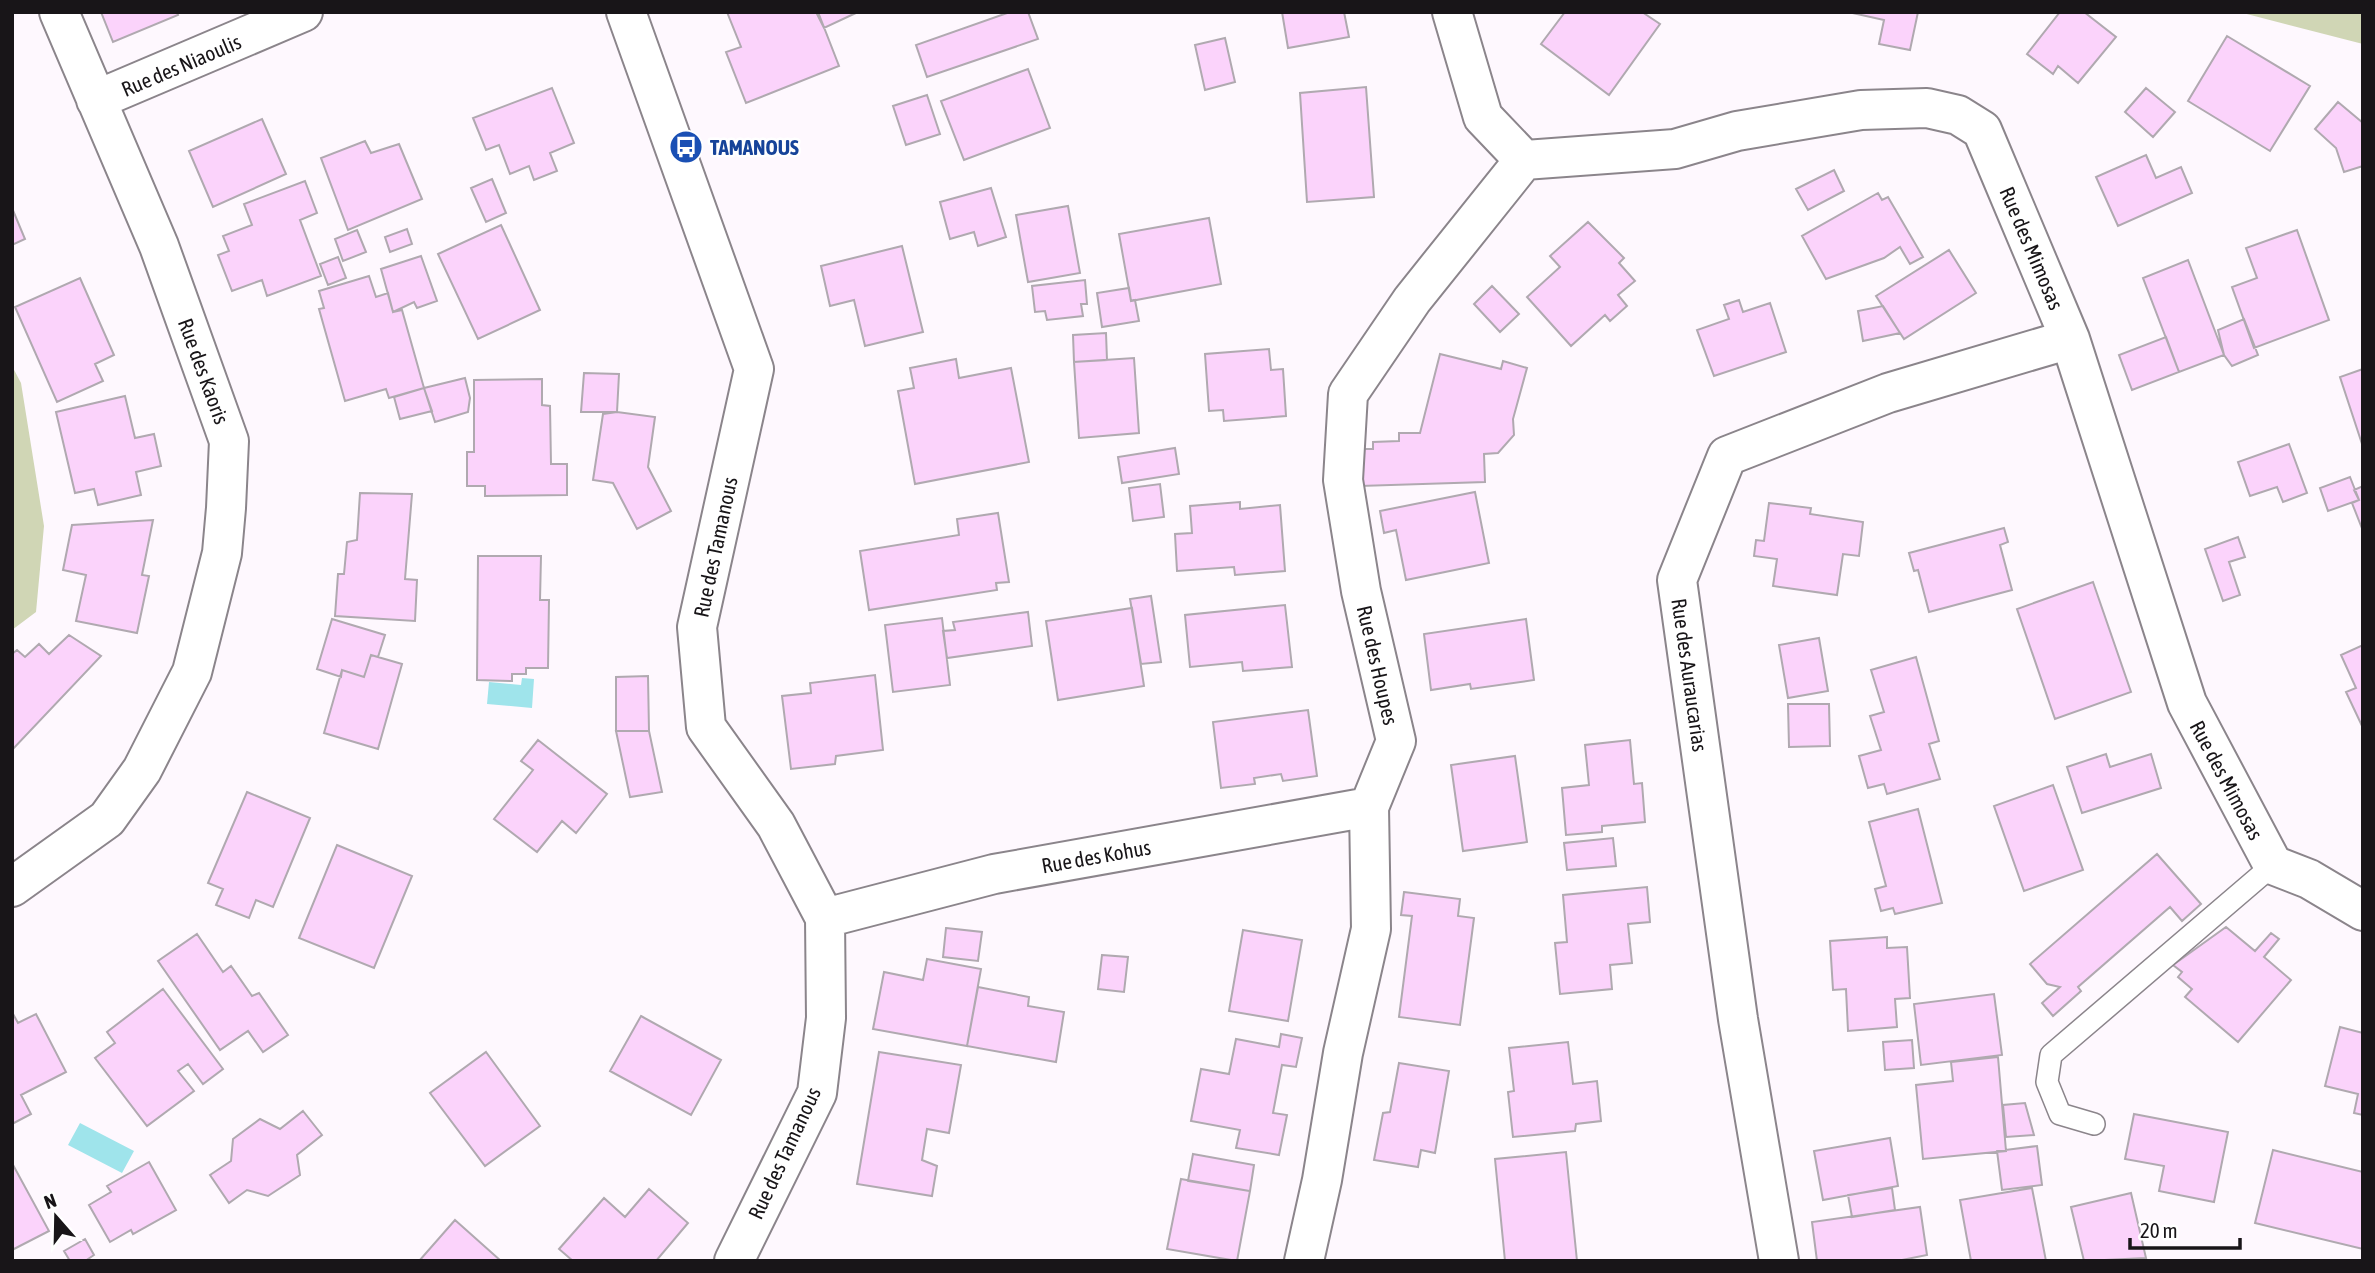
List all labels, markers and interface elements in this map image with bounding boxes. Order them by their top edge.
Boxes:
street label: Rue des Niaoulis [118,29,244,101]
bus stop icon: TAMANOUS [667,128,705,166]
place label: TAMANOUS [710,135,799,159]
street label: Rue des Mimosas [1995,183,2069,313]
street label: Rue des Kaoris [174,315,234,427]
street label: Rue des Tamanous [688,475,742,619]
street label: Rue des Auraucarias [1667,597,1713,753]
street label: Rue des Houpes [1353,603,1403,727]
street label: Rue des Mimosas [2186,716,2268,844]
street label: Rue des Kohus [1040,835,1152,877]
street label: Rue des Tamanous [743,1083,825,1223]
north arrow [21,1182,91,1252]
text: N [41,1189,59,1213]
scale bar [2130,1206,2240,1250]
text: 20 m [2140,1218,2178,1242]

